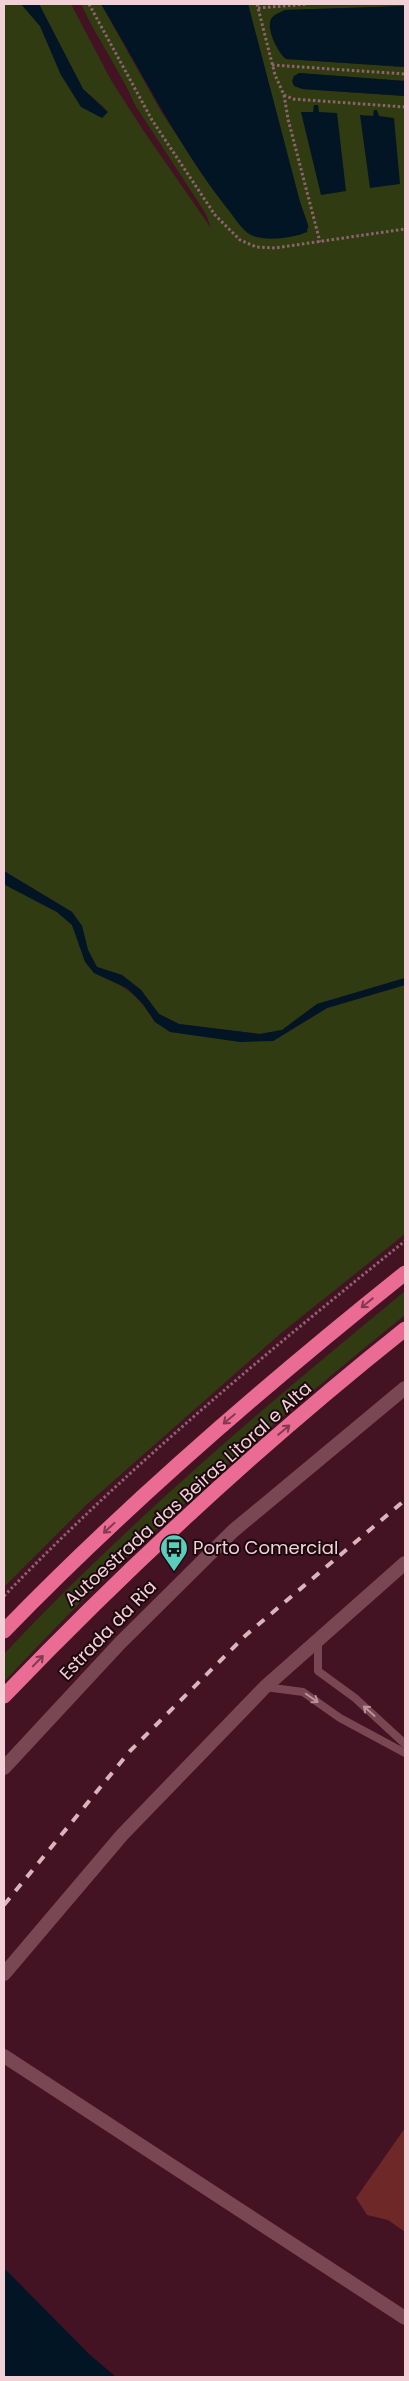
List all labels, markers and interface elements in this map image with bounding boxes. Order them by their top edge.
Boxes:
one-way arrow [361,1298,374,1309]
street label: Autoestrada das Beiras Litoral e Alta [59,1376,317,1612]
one-way arrow [223,1413,236,1424]
one-way arrow [277,1425,290,1436]
one-way arrow [103,1522,115,1534]
bus stop icon: Porto Comercial [159,1533,189,1572]
place label: Porto Comercial [193,1535,338,1560]
street label: Estrada da Ria [54,1574,162,1685]
one-way arrow [32,1654,44,1667]
one-way arrow [304,1693,318,1703]
one-way arrow [363,1705,376,1717]

